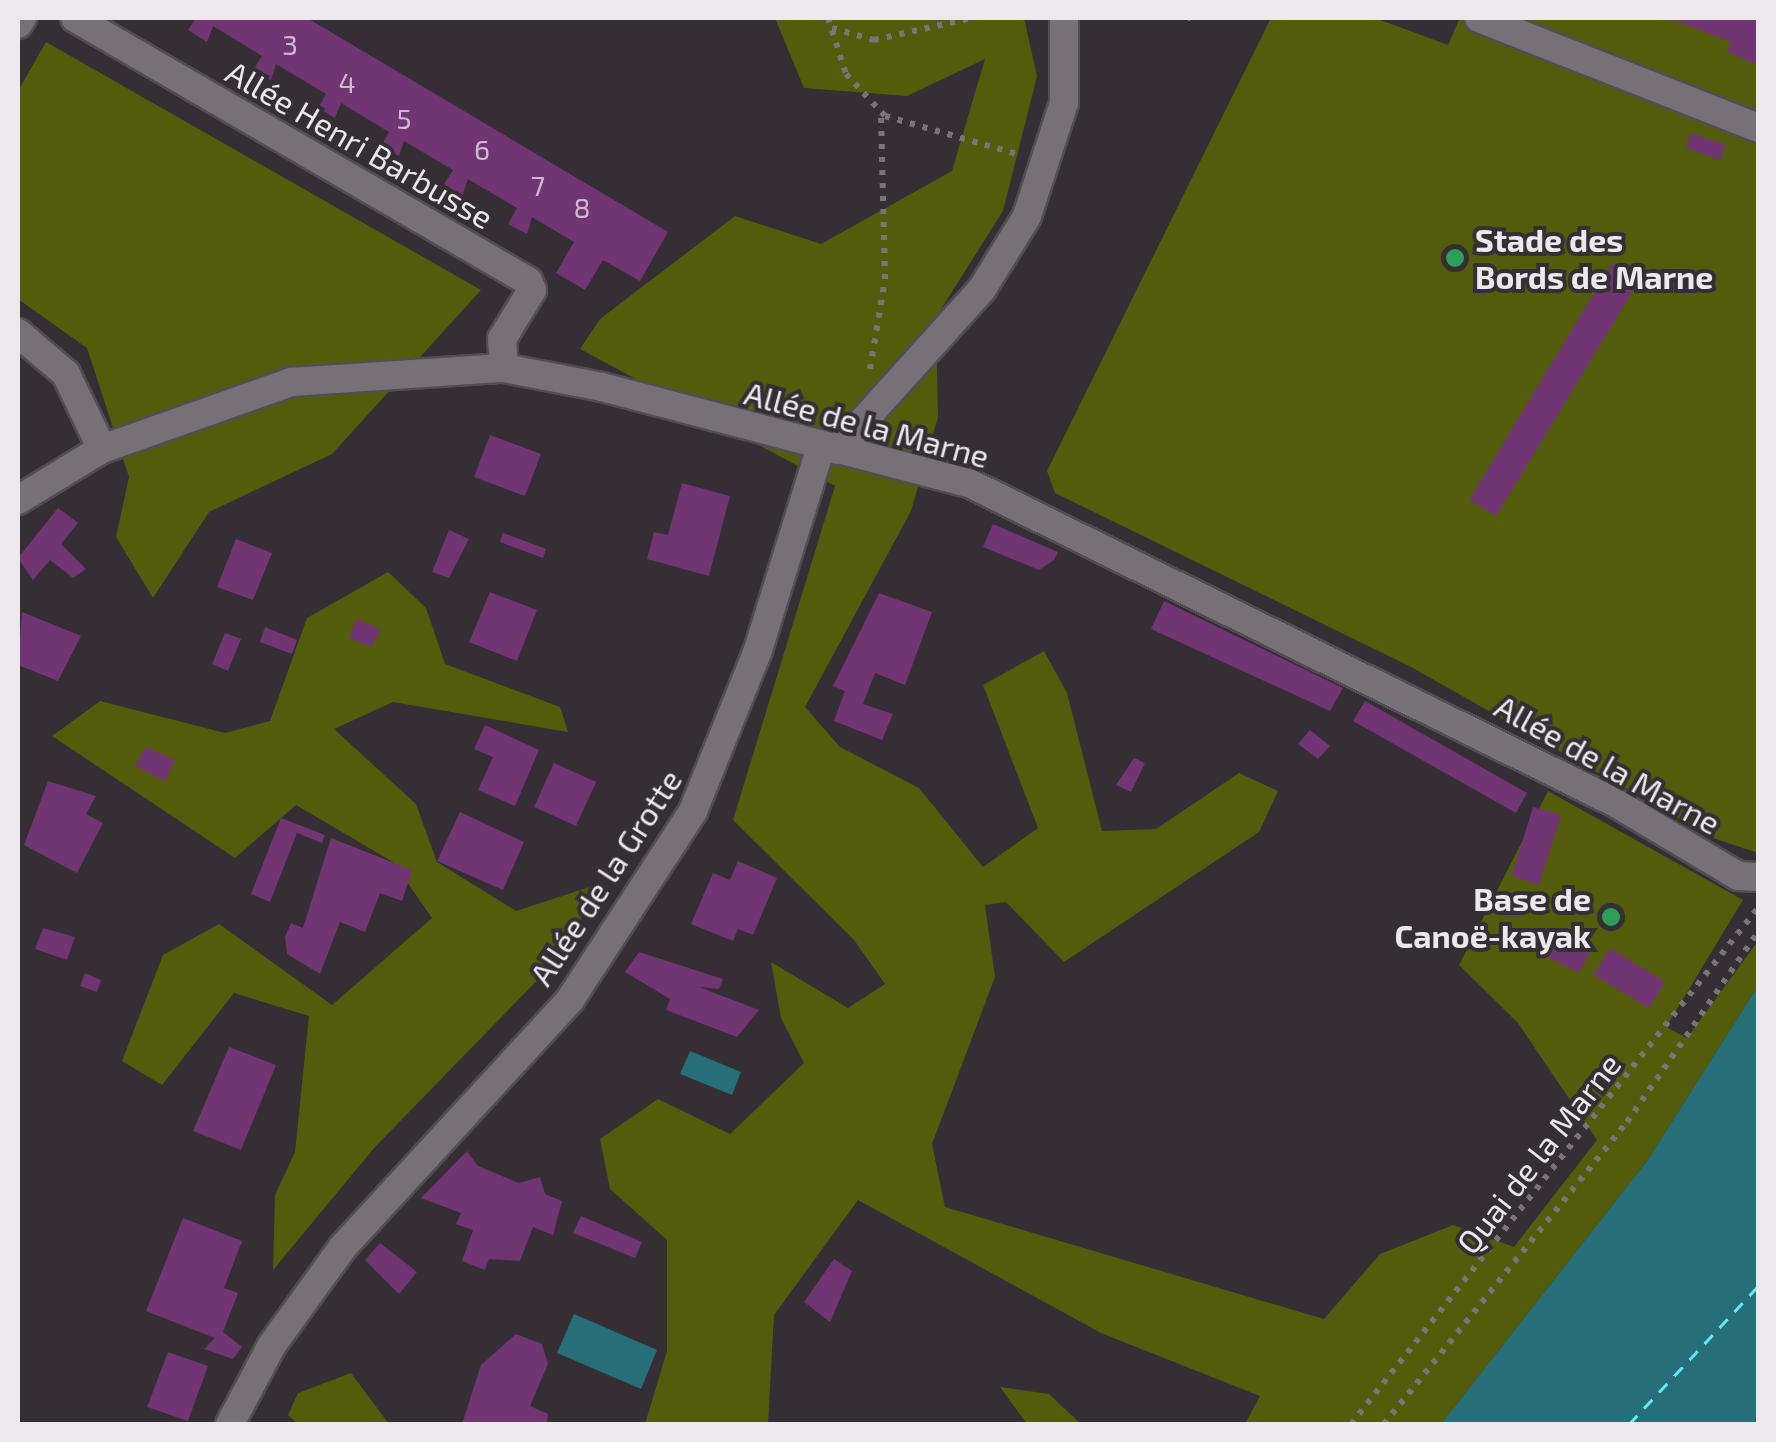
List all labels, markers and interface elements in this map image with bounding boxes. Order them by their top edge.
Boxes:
house number: 3 [282,27,298,61]
street label: Allée Henri Barbusse [220,52,500,236]
house number: 4 [338,65,356,99]
house number: 5 [396,101,412,135]
house number: 6 [474,132,490,166]
house number: 7 [531,168,545,202]
house number: 8 [574,190,590,224]
place label: Stade des Bords de Marne [1475,221,1713,296]
marker: Stade des Bords de Marne [1444,247,1466,269]
street label: Allée de la Marne [741,373,993,475]
street label: Allée de la Marne [1489,686,1727,842]
street label: Allée de la Grotte [521,762,689,992]
place label: Base de Canoë-kayak [1395,880,1591,955]
marker: Base de Canoë-kayak [1600,906,1622,928]
street label: Quai de la Marne [1448,1045,1628,1261]

